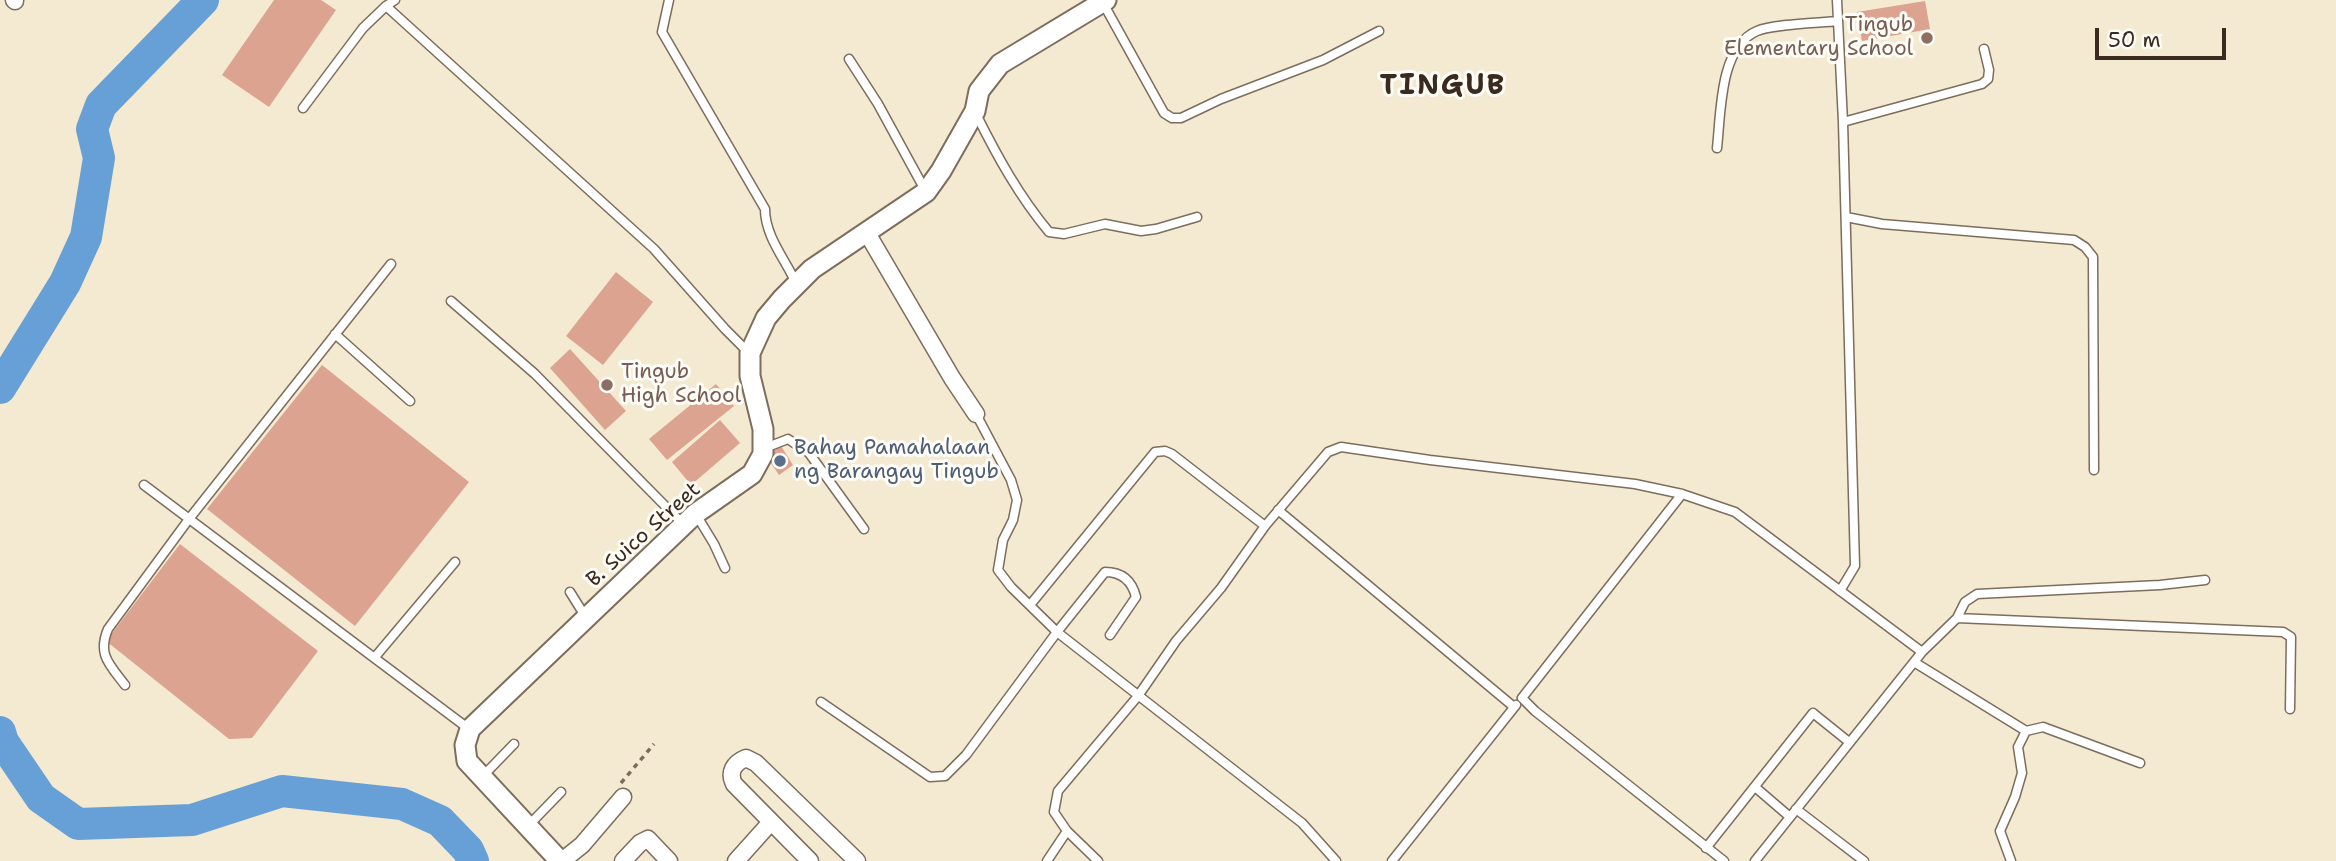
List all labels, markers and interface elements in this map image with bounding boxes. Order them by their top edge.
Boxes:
place label: Tingub Elementary School [1724,13,1913,63]
scale bar [2098,14,2229,58]
text: 50 m [2108,26,2161,54]
marker: Tingub Elementary School [1919,30,1935,46]
district label: TINGUB [1380,70,1506,104]
place label: Tingub High School [621,360,741,410]
marker: Tingub High School [599,377,615,393]
place label: Bahay Pamahalaan ng Barangay Tingub [794,436,999,486]
marker: Bahay Pamahalaan ng Barangay Tingub [772,453,788,469]
street label: B. Suico Street [582,477,706,593]

